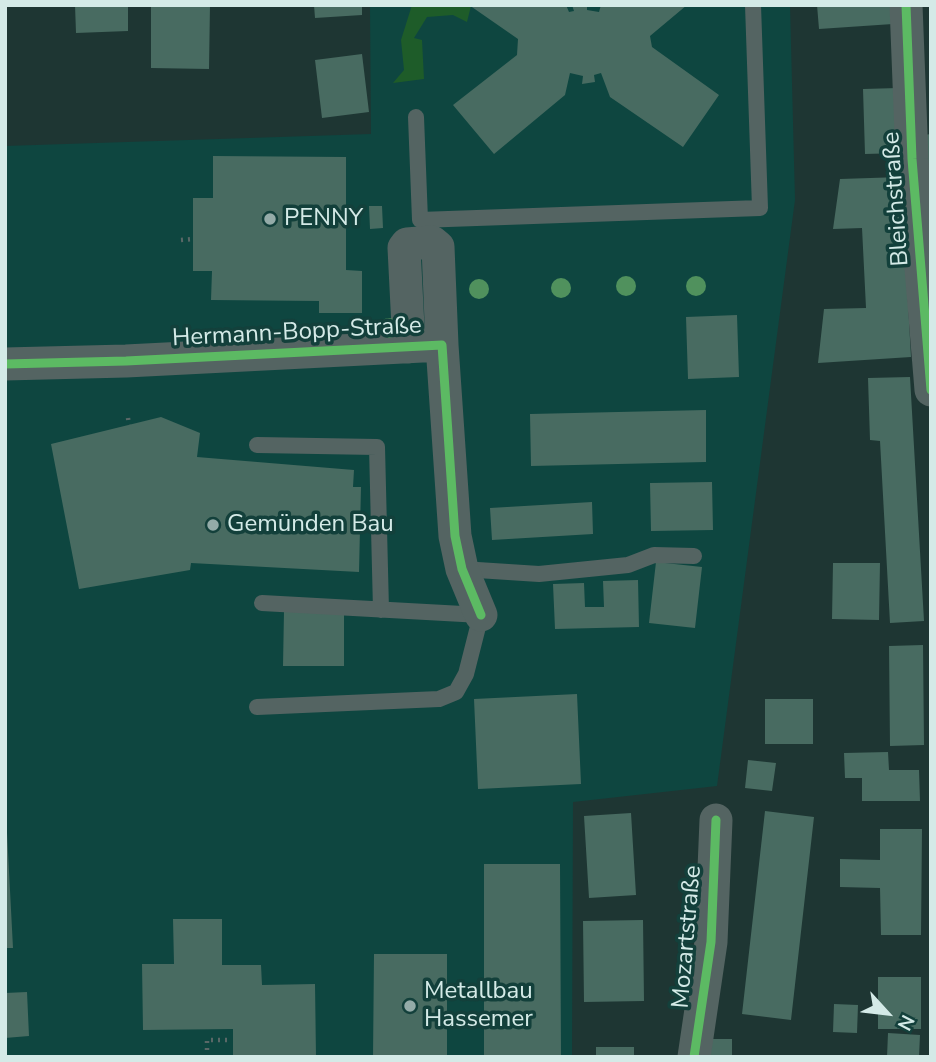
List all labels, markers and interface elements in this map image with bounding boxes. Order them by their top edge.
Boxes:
street label: Bleichstraße [878,131,916,267]
place label: PENNY [284,205,363,233]
marker: PENNY [262,211,278,227]
street label: Hermann-Bopp-Straße [172,312,422,354]
place label: Gemünden Bau [227,511,394,539]
marker: Gemünden Bau [205,517,221,533]
street label: Mozartstraße [667,864,709,1010]
place label: Metallbau Hassemer [424,978,533,1034]
north arrow [852,978,922,1048]
marker: Metallbau Hassemer [402,998,418,1014]
text: N [891,1010,921,1035]

